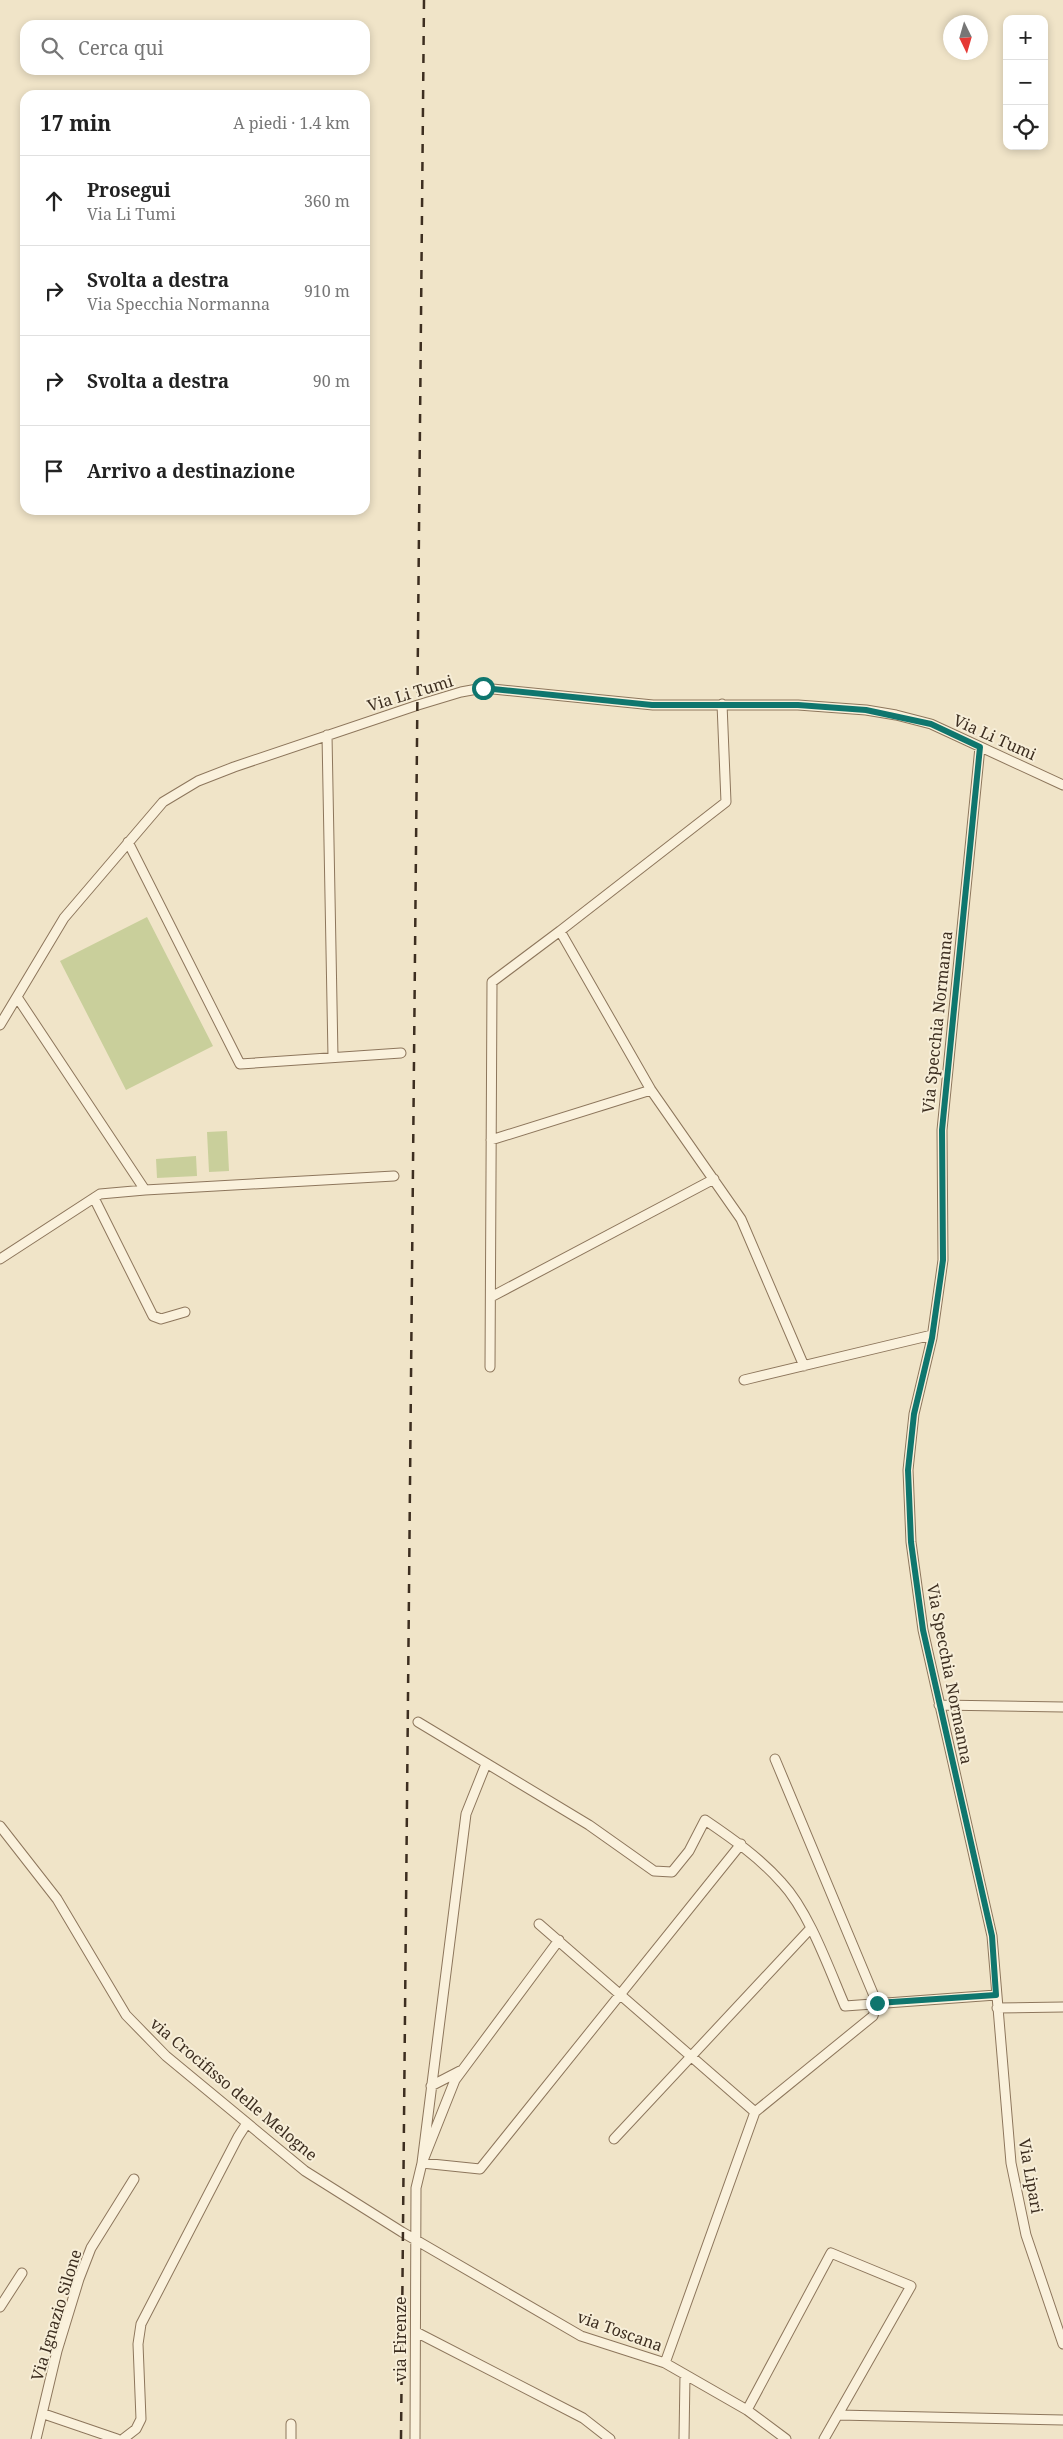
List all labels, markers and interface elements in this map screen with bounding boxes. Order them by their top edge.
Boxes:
north arrow [943,15,988,60]
map controls [1003,15,1048,150]
button: + [1003,15,1048,60]
search box [20,20,370,75]
icon: search [38,34,66,62]
text: Cerca qui [78,35,164,61]
button: − [1003,60,1048,105]
button: locate [1003,105,1048,150]
text: 17 min [40,109,111,137]
text: A piedi · 1.4 km [233,112,350,134]
text: Prosegui [87,177,171,203]
icon: ahead [40,187,68,215]
text: 360 m [304,190,350,212]
text: Via Li Tumi [87,203,176,225]
text: Svolta a destra [87,267,229,293]
icon: right [40,277,68,305]
text: 910 m [304,280,350,302]
text: Via Specchia Normanna [87,293,270,315]
icon: right [40,367,68,395]
text: Svolta a destra [87,368,229,394]
text: 90 m [313,370,350,392]
icon: arrive [40,457,68,485]
text: Arrivo a destinazione [87,458,295,484]
street label: Via Li Tumi [364,670,456,716]
route start [472,677,495,700]
street label: Via Li Tumi [950,709,1040,765]
street label: Via Specchia Normanna [916,930,958,1114]
street label: Via Specchia Normanna [922,1582,978,1766]
route end [866,1992,889,2015]
street label: via Crocifisso delle Melogne [146,2012,322,2166]
street label: Via Lipari [1014,2137,1048,2215]
street label: Via Ignazio Silone [26,2247,86,2383]
street label: via Firenze [389,2296,411,2382]
street label: via Toscana [574,2305,666,2357]

